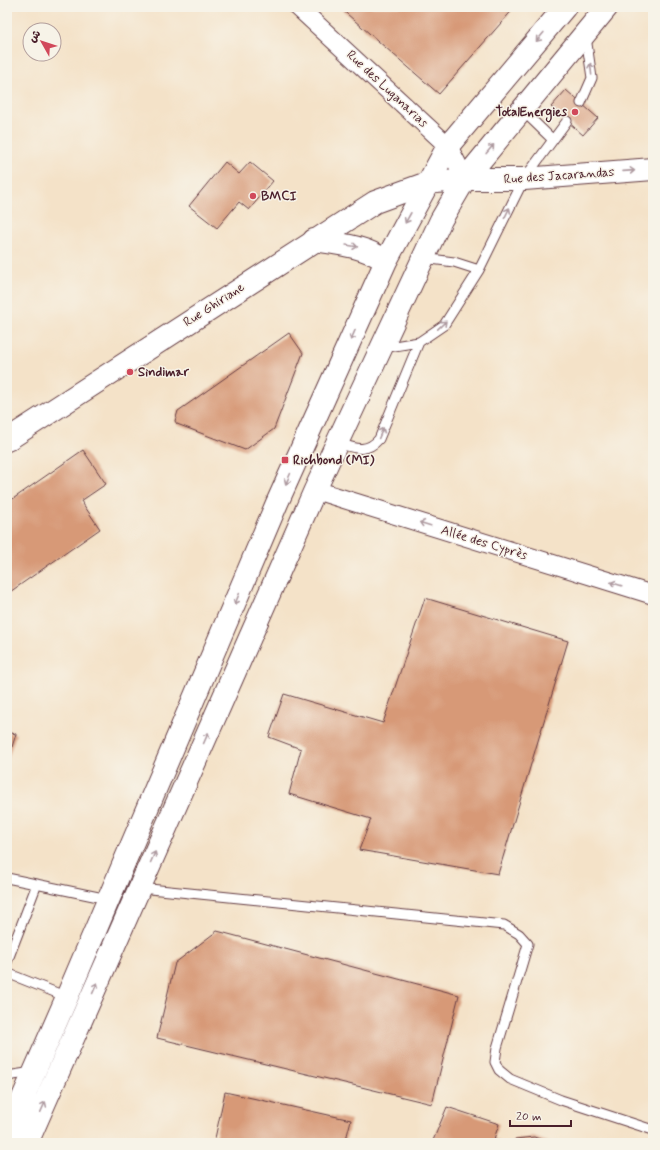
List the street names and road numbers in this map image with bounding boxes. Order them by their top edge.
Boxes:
street label: Rue des Luganarias [343,47,432,131]
street label: Rue des Jacarandas [503,164,615,188]
street label: Rue Ghiriane [180,279,248,331]
street label: Allée des Cyprès [439,522,530,564]

